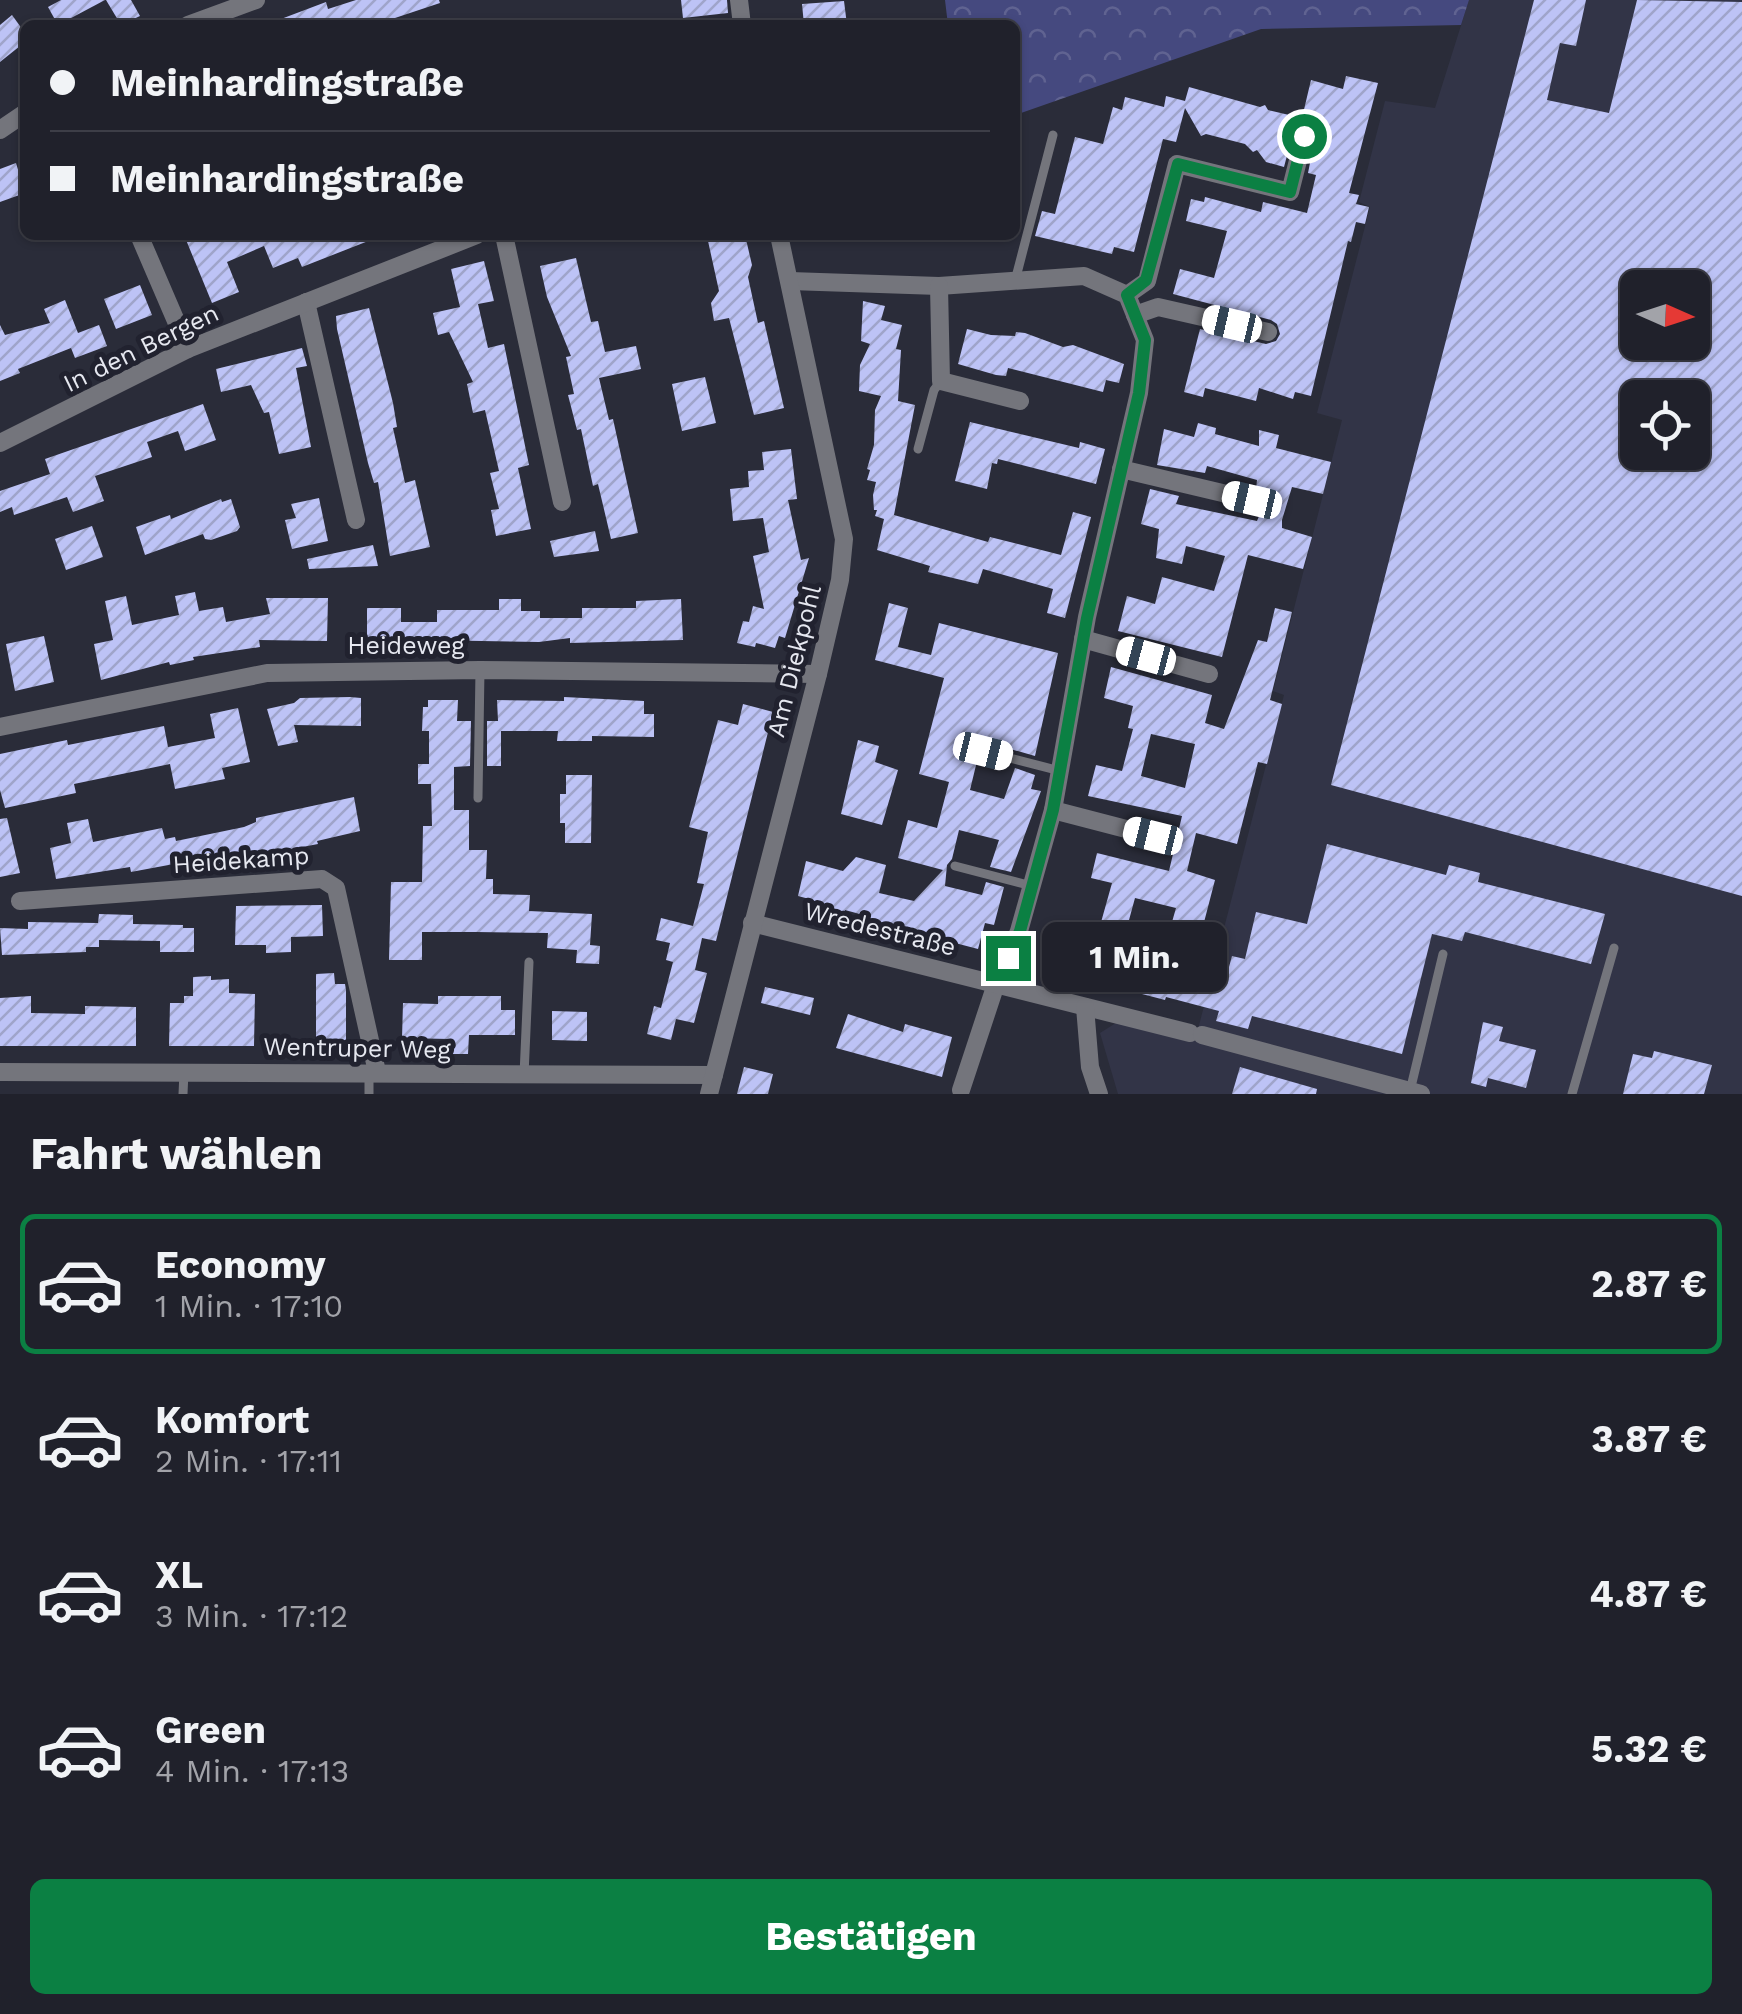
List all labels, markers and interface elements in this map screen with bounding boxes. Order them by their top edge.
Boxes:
text: Meinhardingstraße [110,61,464,105]
route start [1282,114,1327,159]
text: Meinhardingstraße [110,157,464,201]
north arrow [1620,270,1710,360]
map controls [1620,270,1710,470]
street label: In den Bergen [59,298,223,398]
car [1199,303,1265,345]
button: locate [1620,380,1710,470]
car [1219,479,1285,521]
street label: Am Diekpohl [761,582,827,740]
street label: Heideweg [347,631,465,660]
car [1113,634,1179,678]
car [950,729,1016,773]
car [1120,814,1186,858]
street label: Heidekamp [172,841,310,879]
street label: Wredestraße [801,896,959,962]
callout: 1 Min. [1043,923,1228,993]
route end [986,936,1031,981]
text: 1 Min. [1089,938,1180,976]
street label: Wentruper Weg [263,1032,452,1064]
text: Fahrt wählen [30,1127,323,1180]
icon: car [35,1239,125,1329]
text: Economy [155,1243,326,1287]
text: 2.87 € [1591,1262,1707,1306]
text: 1 Min. · 17:10 [155,1287,343,1325]
icon: car [35,1394,125,1484]
text: Komfort [155,1398,309,1442]
text: 3.87 € [1591,1417,1707,1461]
text: 2 Min. · 17:11 [155,1442,342,1480]
icon: car [35,1549,125,1639]
text: XL [155,1553,203,1597]
text: 4.87 € [1589,1572,1707,1616]
text: 3 Min. · 17:12 [155,1597,348,1635]
icon: car [35,1704,125,1794]
text: Green [155,1708,266,1752]
text: 5.32 € [1591,1727,1707,1771]
text: 4 Min. · 17:13 [155,1752,349,1790]
button: Bestätigen [30,1879,1712,1994]

